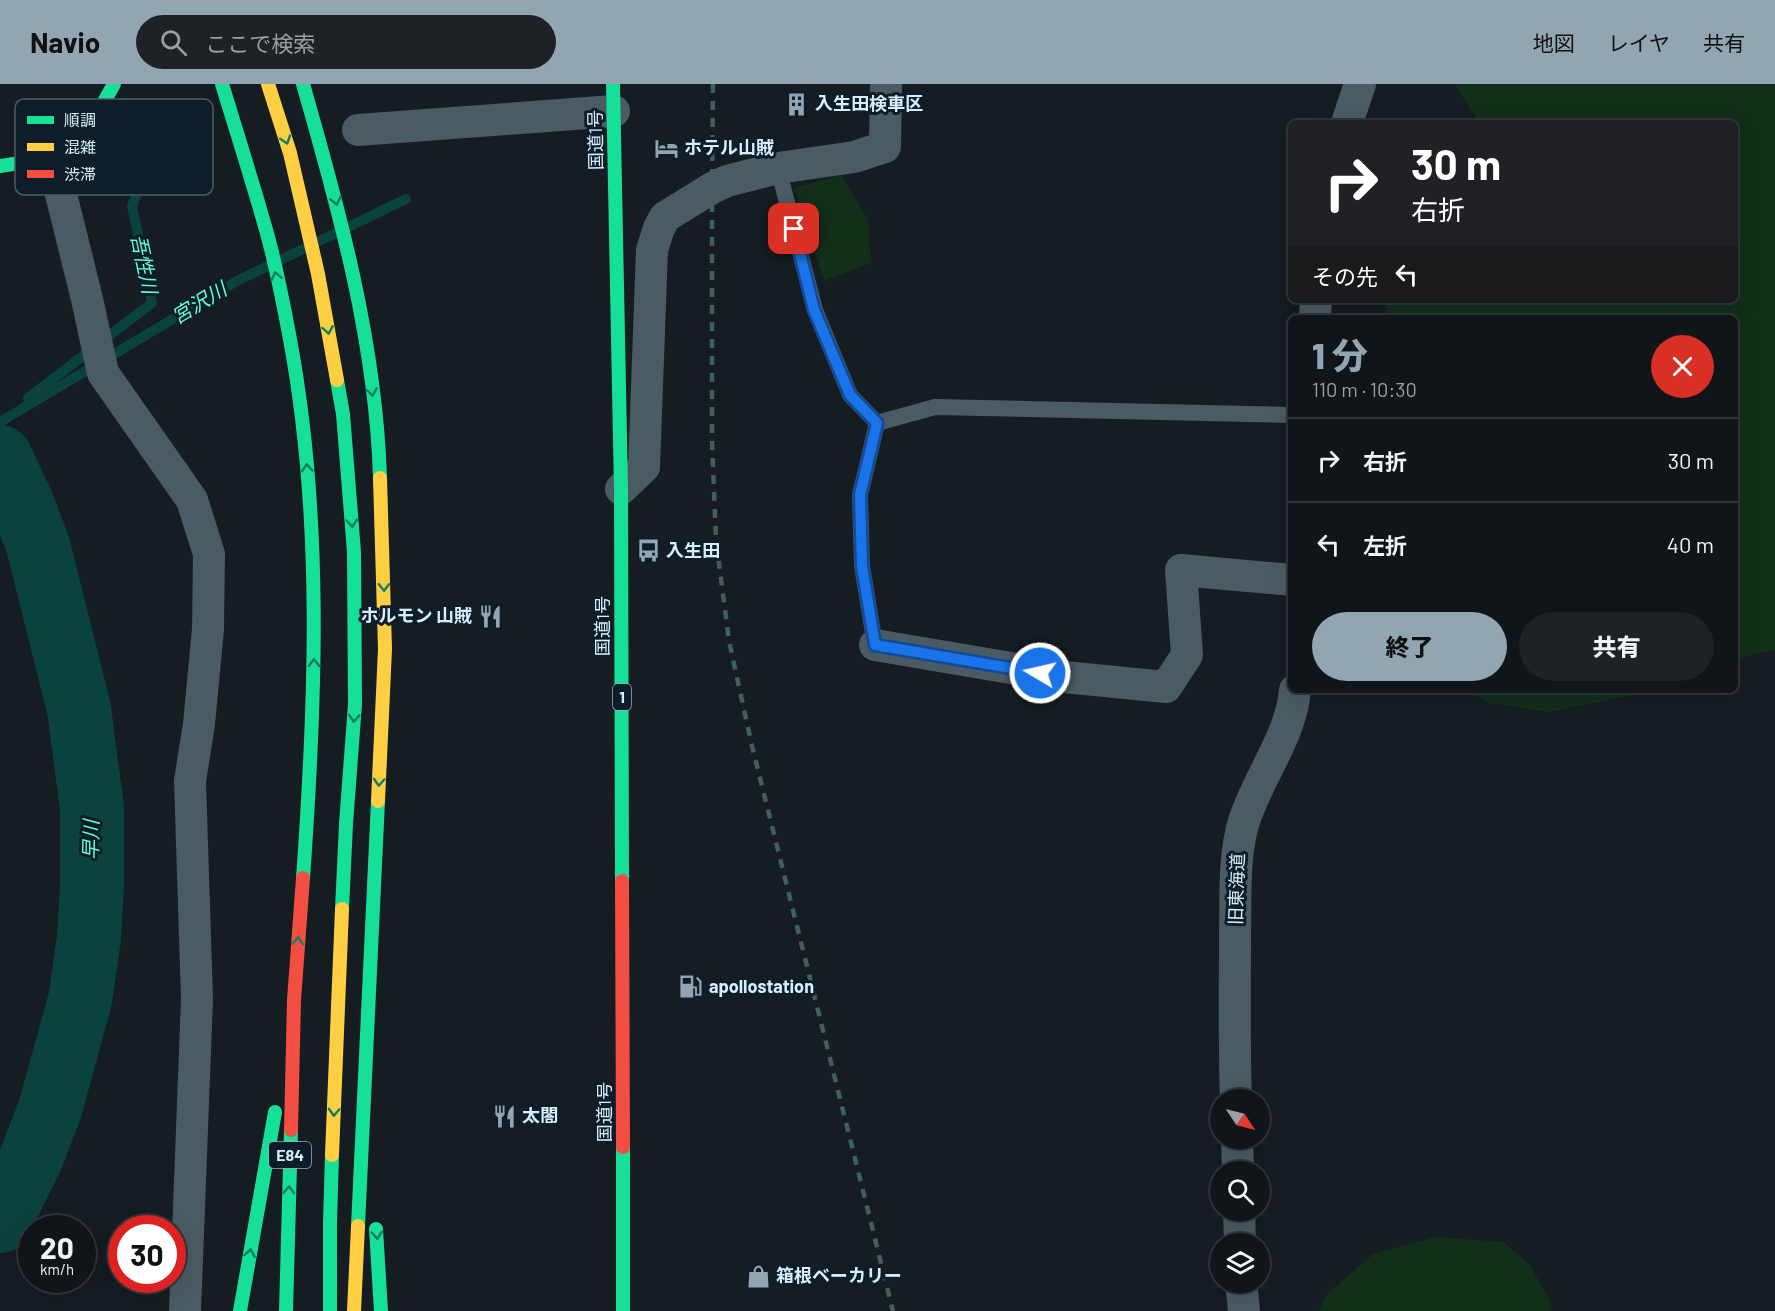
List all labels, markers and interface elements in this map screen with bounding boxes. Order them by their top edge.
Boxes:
search box [136,15,556,69]
text: Navio [30,25,100,59]
icon: search [157,26,190,59]
text: ここで検索 [205,30,315,56]
text: 地図 [1533,30,1575,55]
text: レイヤ [1608,30,1670,55]
text: 共有 [1703,30,1745,55]
building icon: 入生田検車区 [784,91,810,117]
place label: 入生田検車区 [815,92,923,114]
legend [15,99,213,195]
text: 順調 [64,110,96,129]
street label: 国道1号 [583,110,607,170]
one-way arrow [279,134,291,145]
hotel icon: ホテル山賊 [653,135,679,161]
place label: ホテル山賊 [684,136,774,158]
text: 混雑 [64,137,96,156]
text: 30 m [1411,138,1501,188]
icon: right [1312,144,1390,222]
text: 渋滞 [64,164,96,183]
text: 右折 [1411,193,1465,225]
one-way arrow [329,196,342,206]
pin [768,203,819,254]
icon: arrive [777,212,810,245]
water label: 吾性川 [127,232,163,298]
icon: left [1390,258,1423,291]
text: その先 [1312,263,1378,289]
one-way arrow [270,271,283,281]
water label: 宮沢川 [167,275,232,328]
one-way arrow [321,325,334,335]
text: 1 分 [1312,333,1368,376]
button: close [1651,335,1714,398]
text: 110 m · 10:30 [1312,377,1417,401]
one-way arrow [366,388,378,397]
icon: right [1312,444,1345,477]
text: 30 m [1668,447,1714,473]
text: 右折 [1363,448,1407,474]
one-way arrow [301,463,314,472]
one-way arrow [345,519,358,528]
icon: left [1312,528,1345,561]
text: 40 m [1667,531,1714,557]
text: 左折 [1363,532,1407,558]
bus stop icon: 入生田 [635,538,661,564]
place label: 入生田 [666,539,720,561]
one-way arrow [377,582,390,591]
street label: 国道1号 [591,596,613,656]
restaurant icon: ホルモン 山賊 [477,603,503,629]
place label: ホルモン 山賊 [360,604,472,626]
button: 終了 [1312,612,1507,681]
button: 共有 [1519,612,1714,681]
position arrow [1008,641,1072,705]
one-way arrow [307,658,320,667]
road number: 1 [613,684,631,710]
one-way arrow [348,714,361,723]
one-way arrow [372,777,385,786]
water label: 早川 [78,818,102,860]
street label: 旧東海道 [1224,853,1248,925]
one-way arrow [292,937,305,946]
fuel station icon: apollostation [678,974,704,1000]
place label: apollostation [709,975,814,997]
street label: 国道1号 [593,1082,615,1142]
north arrow [1210,1089,1270,1149]
map controls [1210,1089,1270,1293]
restaurant icon: 太閤 [491,1103,517,1129]
place label: 太閤 [522,1104,558,1126]
one-way arrow [328,1108,340,1117]
road number: E84 [269,1142,311,1168]
button: search [1210,1161,1270,1221]
one-way arrow [283,1185,295,1194]
speed limit sign: 30 [108,1215,186,1293]
text: 20 [40,1229,74,1265]
one-way arrow [370,1230,383,1239]
button: layers [1210,1233,1270,1293]
one-way arrow [243,1249,256,1259]
text: km/h [40,1260,74,1278]
shop icon: 箱根ベーカリー [745,1263,771,1289]
place label: 箱根ベーカリー [776,1264,902,1286]

